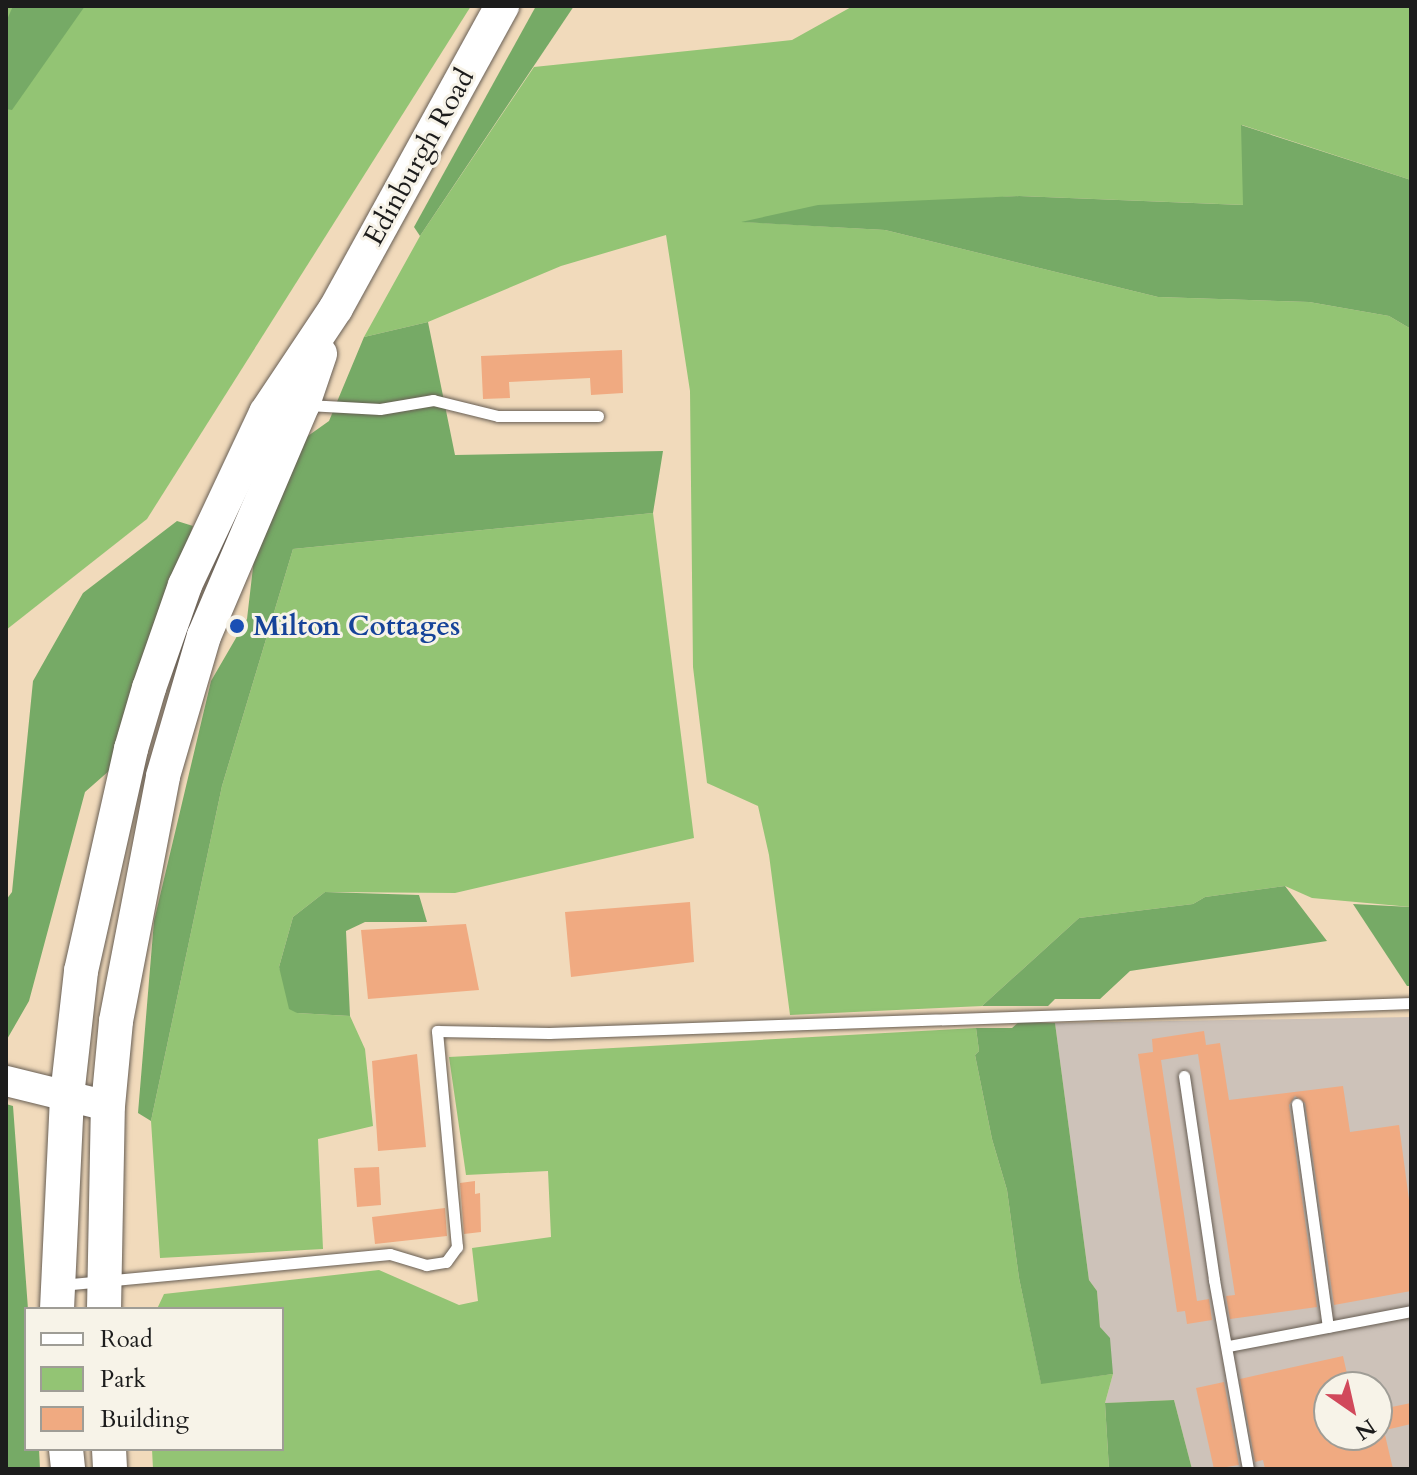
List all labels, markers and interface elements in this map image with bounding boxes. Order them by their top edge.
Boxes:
street label: Edinburgh Road [357,63,481,251]
place label: Milton Cottages [253,609,460,643]
marker: Milton Cottages [228,617,246,635]
legend [24,1307,284,1451]
text: Road [100,1323,153,1356]
text: Park [100,1363,146,1396]
north arrow [1313,1371,1393,1451]
text: Building [100,1403,189,1436]
text: N [1349,1411,1382,1447]

